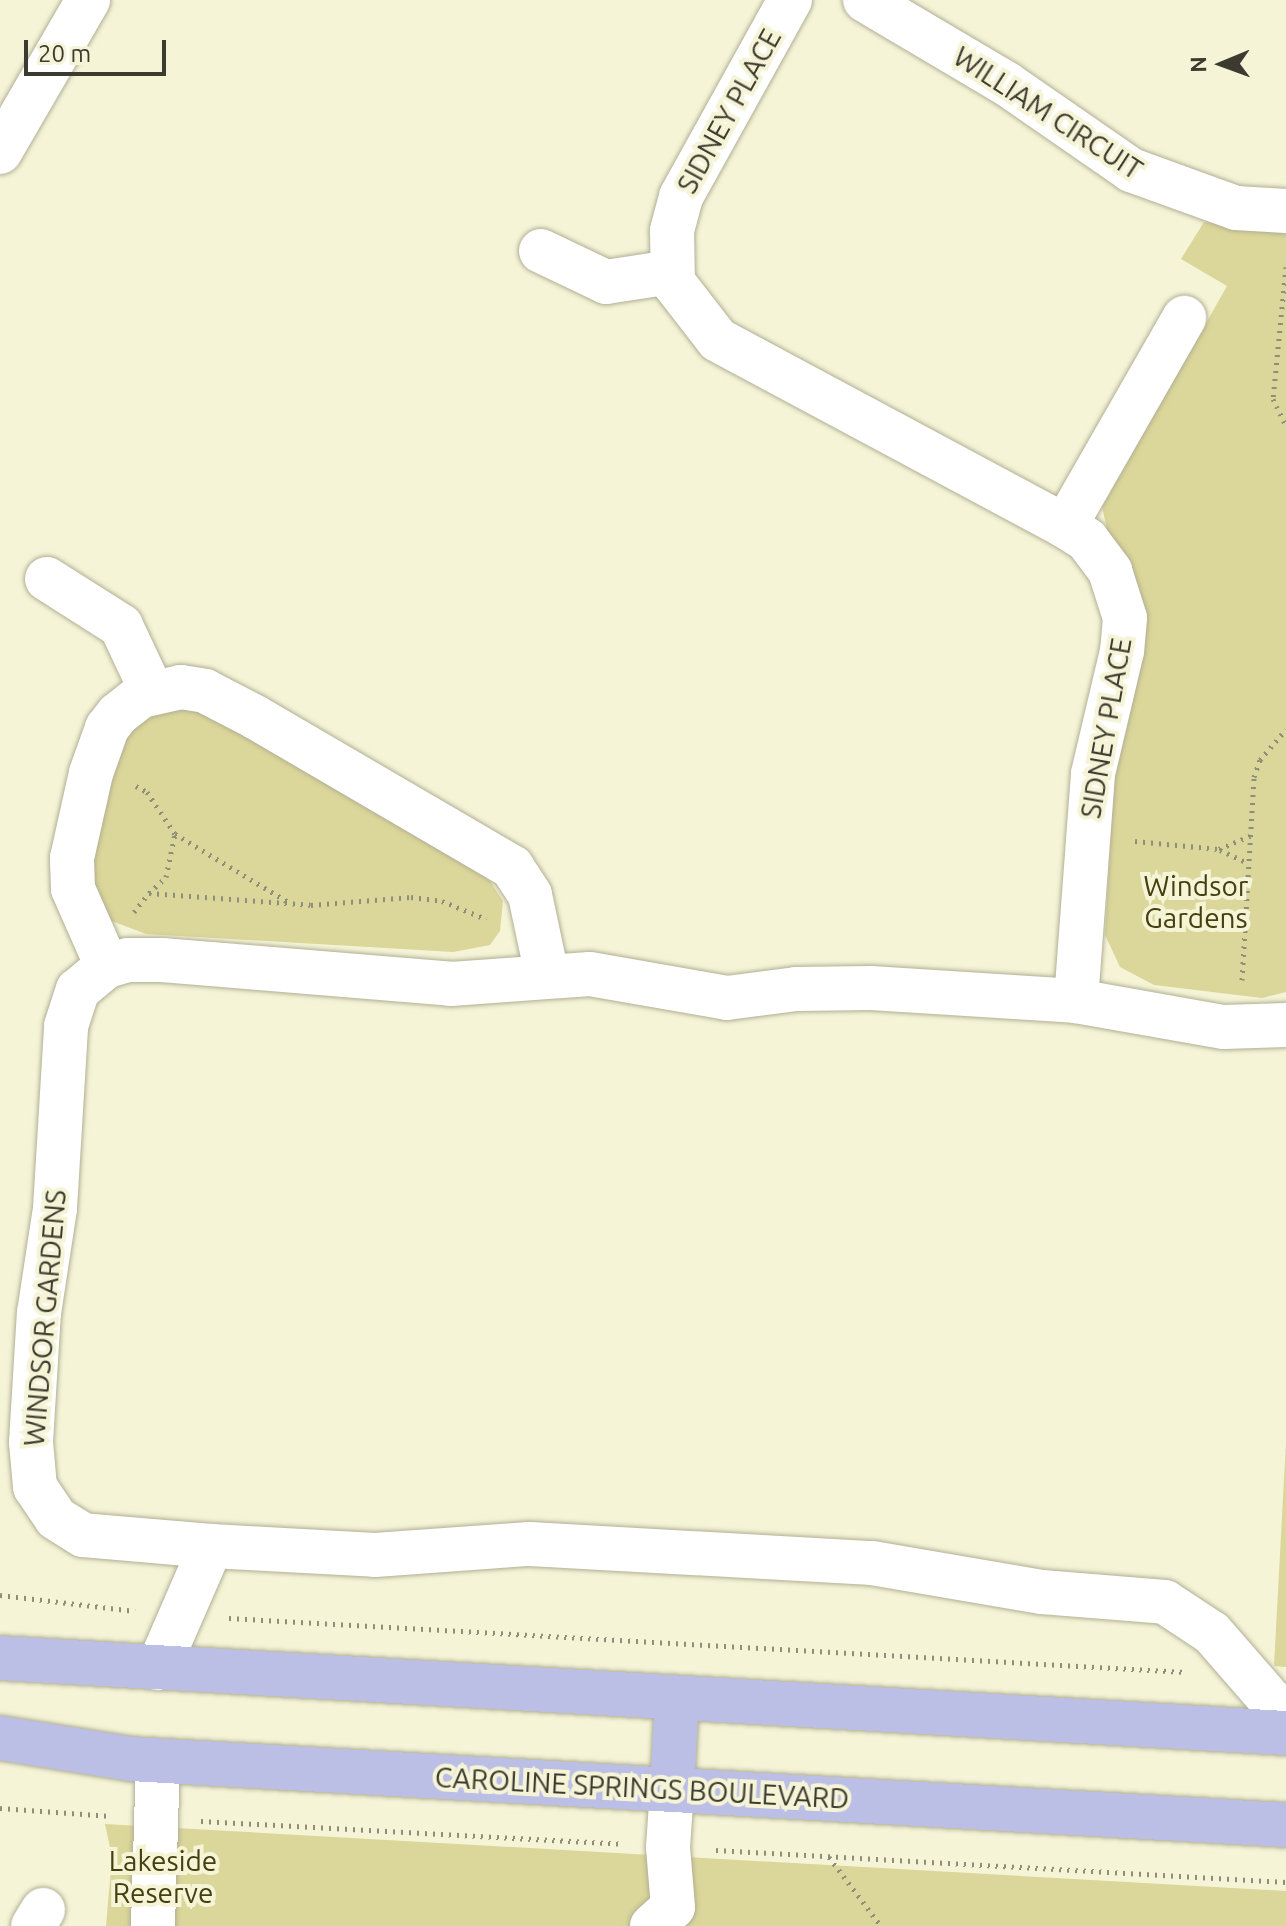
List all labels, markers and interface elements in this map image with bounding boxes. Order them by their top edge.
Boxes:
street label: SIDNEY PLACE [670,23,788,199]
scale bar [28,24,170,74]
north arrow [1182,24,1262,104]
street label: WILLIAM CIRCUIT [947,39,1149,187]
text: 20 m [38,40,91,67]
text: N [1185,56,1210,73]
street label: SIDNEY PLACE [1074,635,1138,821]
park label: Windsor Gardens [1144,869,1248,935]
street label: WINDSOR GARDENS [17,1188,73,1448]
street label: CAROLINE SPRINGS BOULEVARD [434,1760,850,1816]
park label: Lakeside Reserve [109,1844,217,1910]

